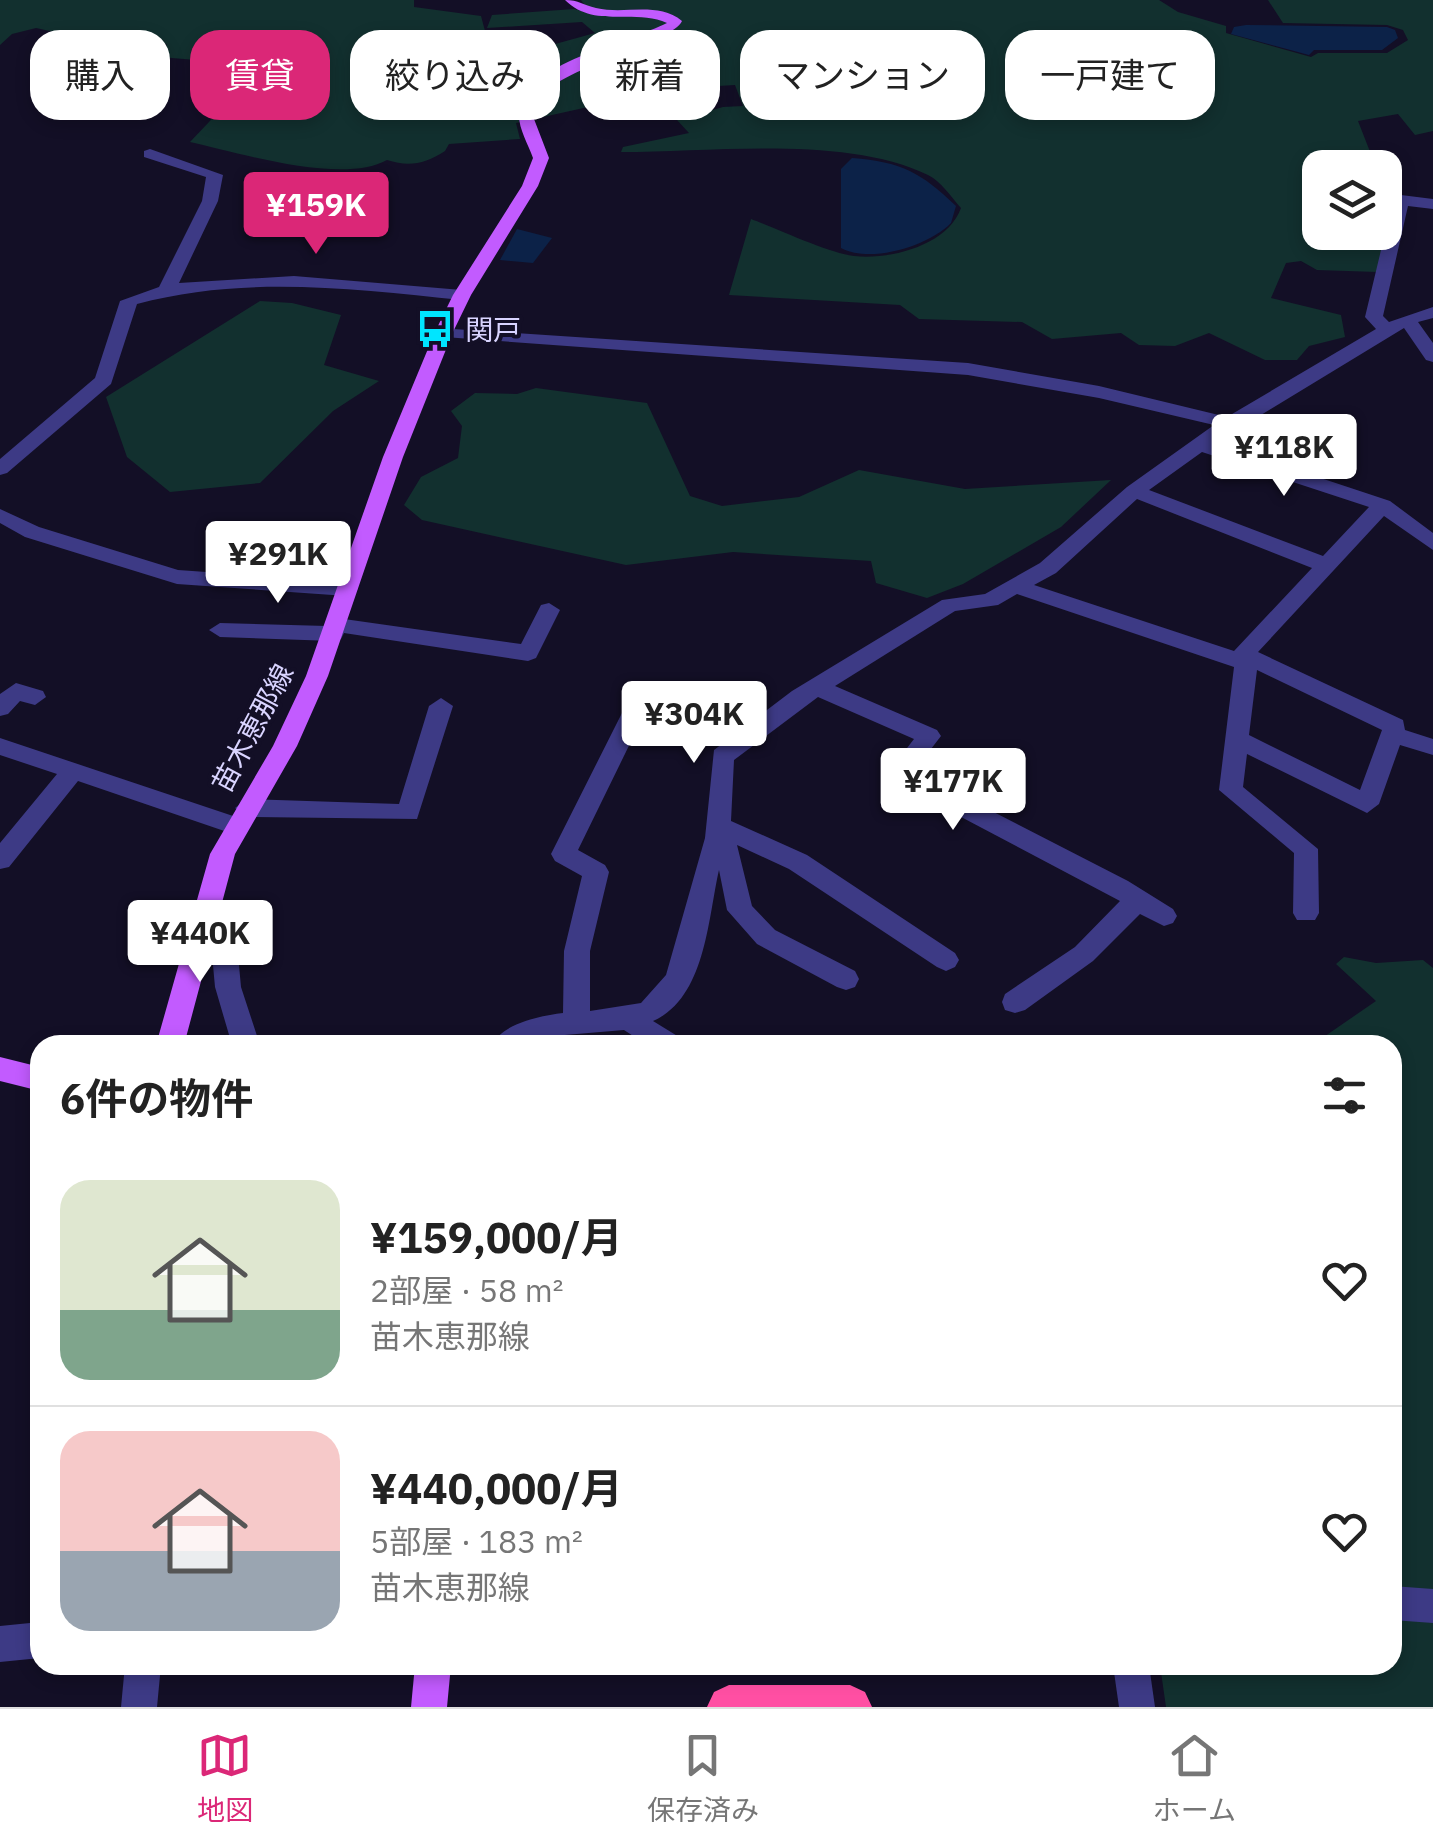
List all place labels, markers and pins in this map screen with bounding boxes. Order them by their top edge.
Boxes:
pin: ¥159K [246,172,386,257]
bus stop icon: 関戸 [414,308,456,350]
place label: 関戸 [465,311,521,348]
pin: ¥118K [1214,414,1354,499]
pin: ¥291K [208,521,348,606]
pin: ¥304K [624,681,764,766]
pin: ¥177K [883,748,1023,833]
pin: ¥440K [130,900,270,985]

